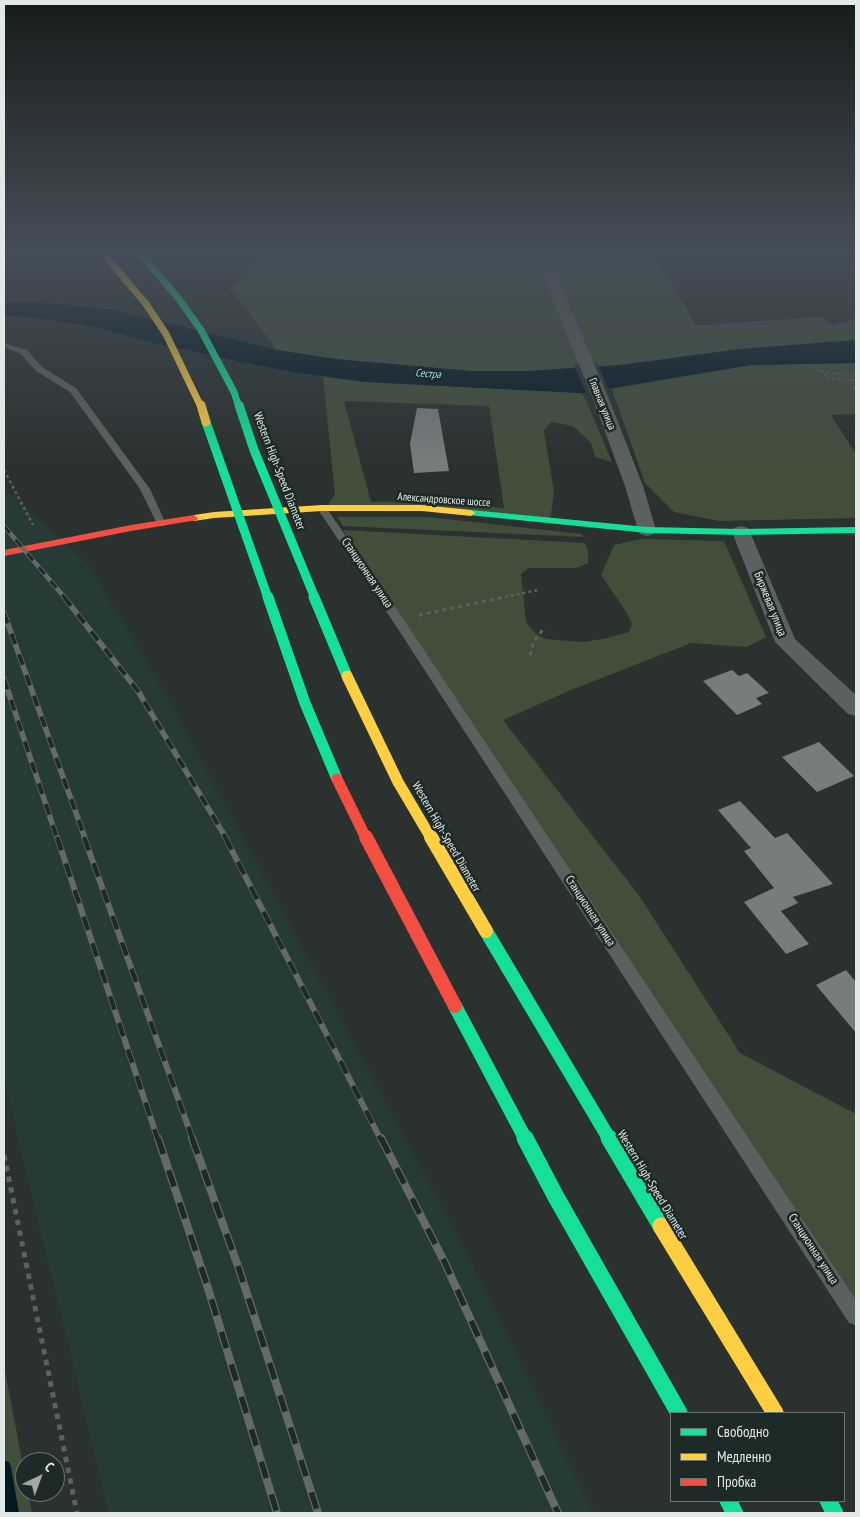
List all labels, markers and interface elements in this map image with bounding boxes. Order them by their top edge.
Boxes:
water label: Сестра [415,367,441,381]
street label: Главная улица [586,376,618,432]
street label: Western High-Speed Diameter [250,410,308,532]
street label: Александровское шоссе [397,490,491,510]
street label: Станционная улица [338,535,396,611]
street label: Биржевая улица [750,570,790,638]
street label: Western High-Speed Diameter [409,779,483,895]
street label: Станционная улица [562,873,618,949]
street label: Western High-Speed Diameter [614,1128,690,1242]
street label: Станционная улица [785,1211,841,1287]
legend [670,1412,845,1502]
text: Свободно [717,1422,769,1441]
text: Медленно [717,1447,771,1466]
north arrow [15,1452,65,1502]
text: С [41,1458,58,1475]
text: Пробка [717,1472,756,1491]

